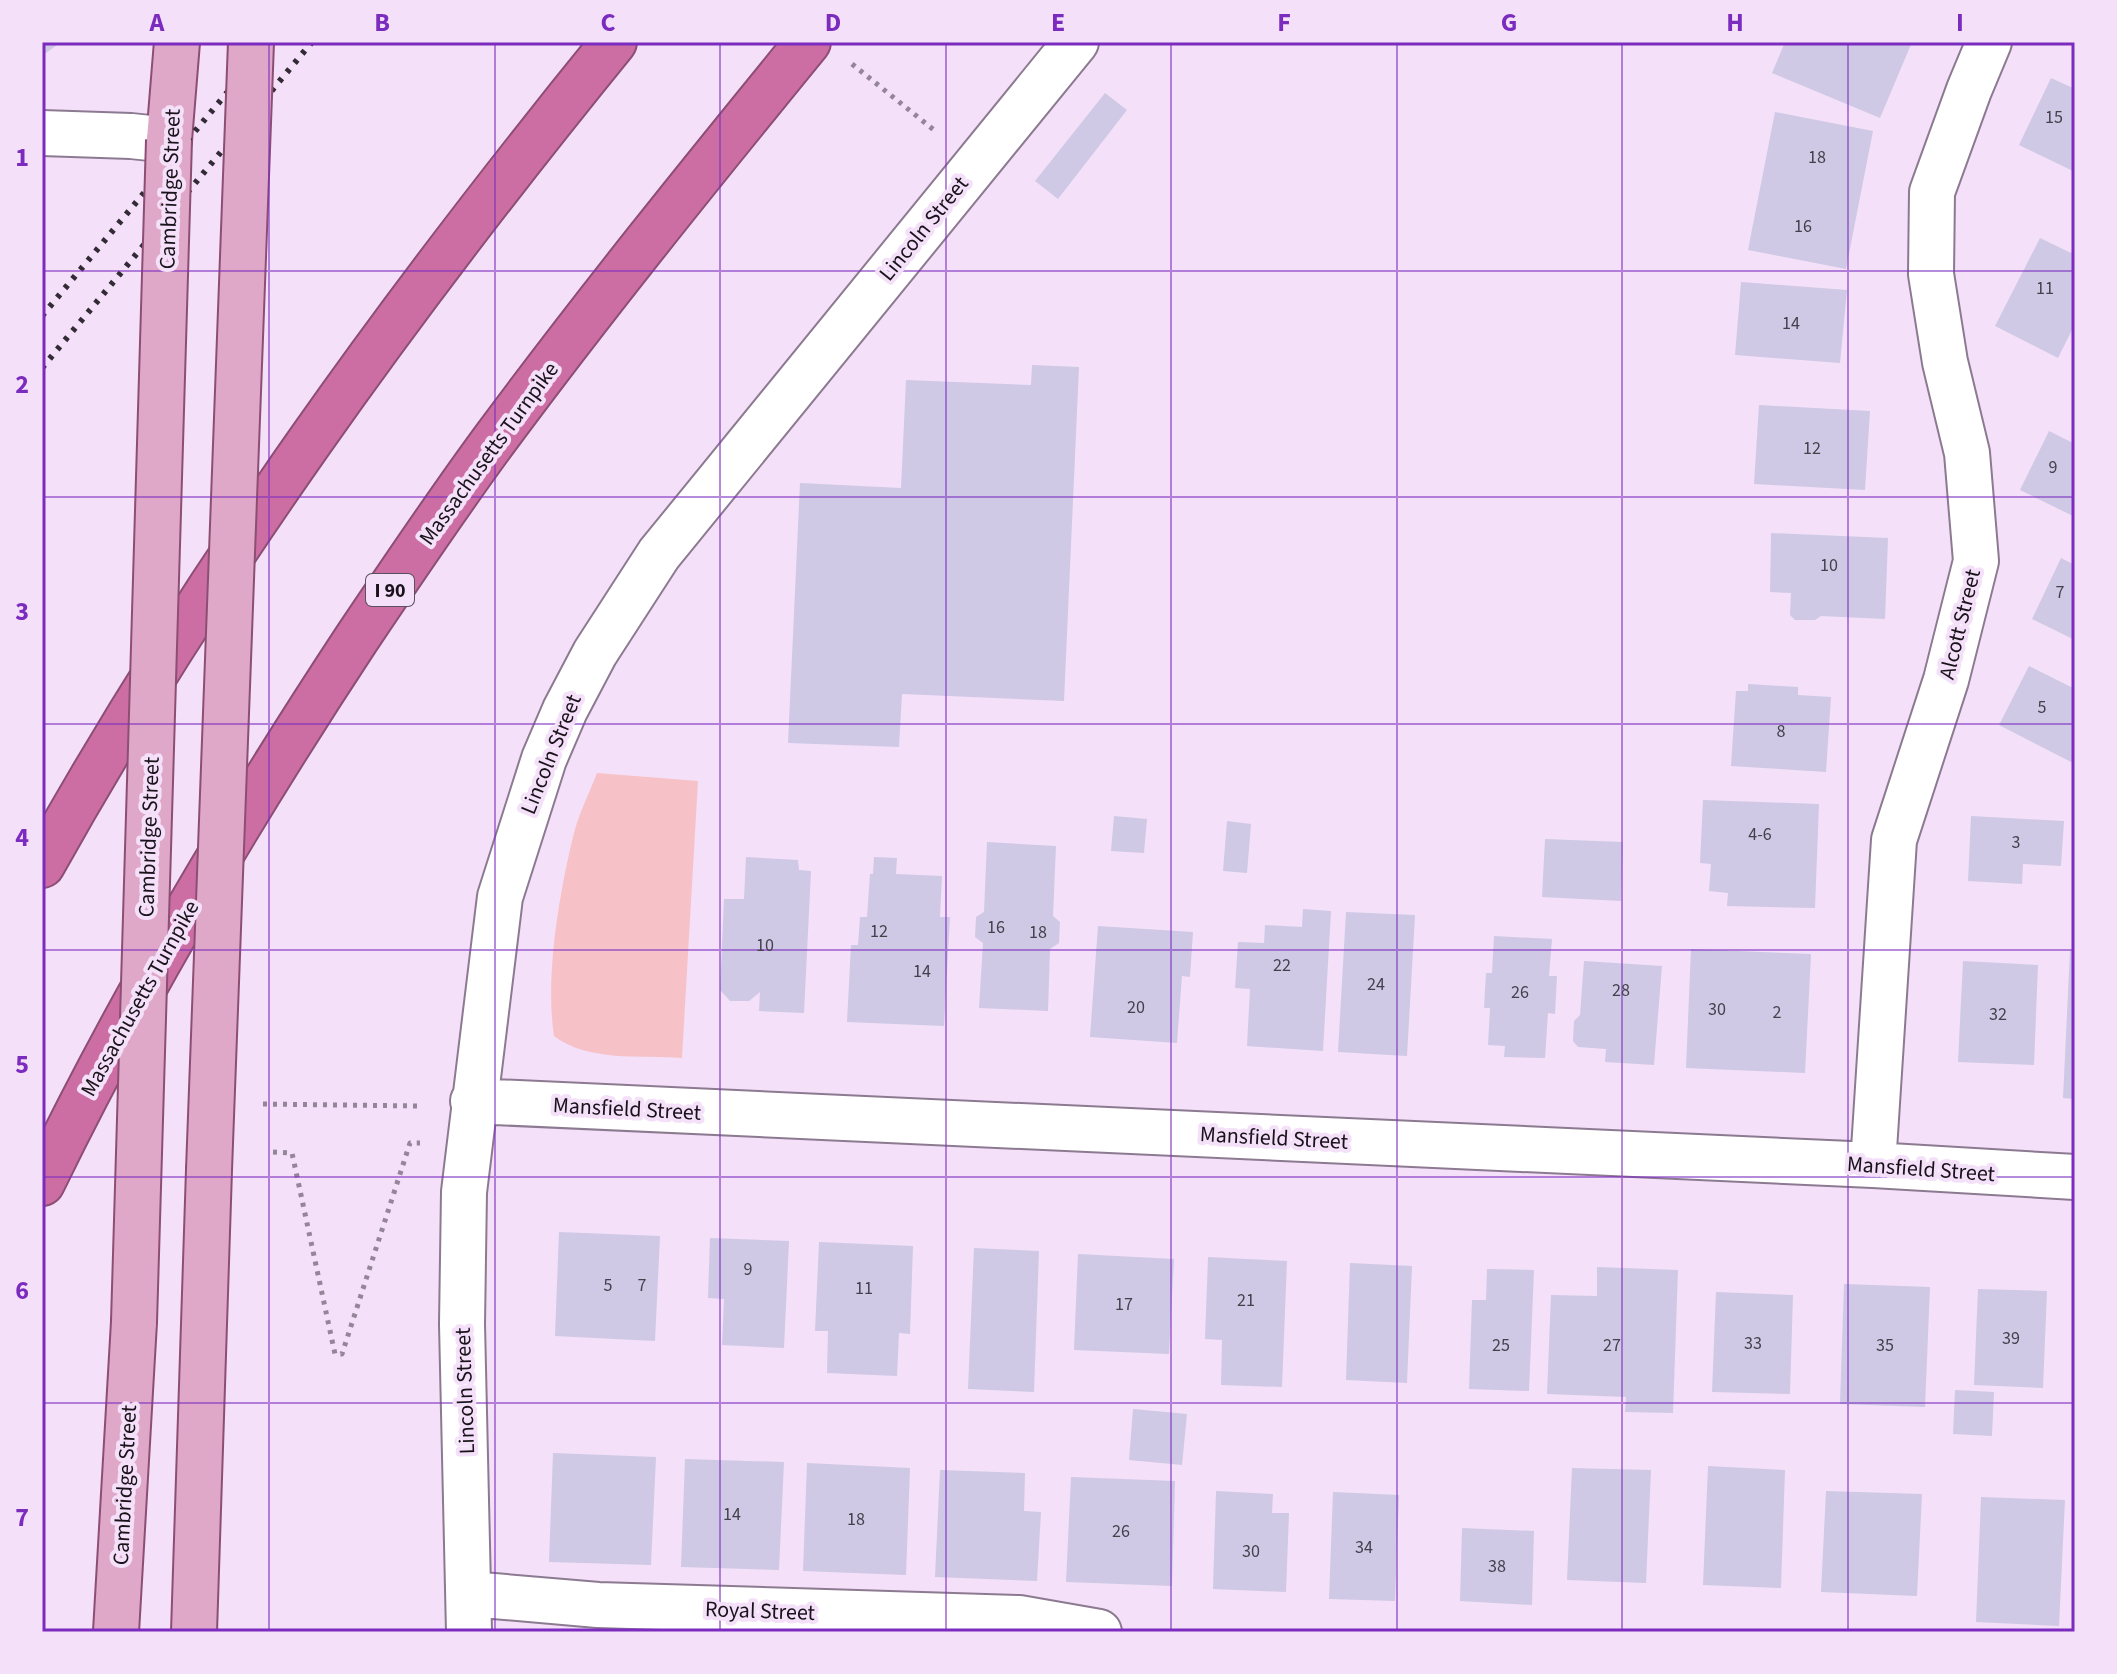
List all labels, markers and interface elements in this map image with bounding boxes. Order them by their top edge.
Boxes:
text: A [149,4,166,41]
text: B [374,4,390,41]
text: C [600,4,616,41]
text: D [825,4,841,41]
text: E [1051,4,1065,41]
text: F [1277,4,1291,41]
text: G [1501,4,1517,41]
text: H [1726,4,1744,41]
text: I [1956,4,1964,41]
house number: 15 [2045,105,2063,130]
street label: Cambridge Street [151,108,189,270]
text: 1 [15,139,29,176]
house number: 18 [1808,145,1826,170]
street label: Lincoln Street [871,169,976,288]
house number: 16 [1794,214,1812,239]
house number: 11 [2036,276,2054,301]
house number: 14 [1782,311,1800,336]
street label: Massachusetts Turnpike [411,355,566,552]
text: 2 [15,366,29,403]
house number: 12 [1803,436,1821,461]
house number: 9 [2049,455,2058,480]
house number: 10 [1820,553,1838,578]
street label: Alcott Street [1931,565,1989,683]
road number: I 90 [366,574,414,606]
house number: 7 [2056,580,2065,605]
text: 3 [15,593,29,630]
street label: Lincoln Street [512,689,590,819]
house number: 5 [2038,695,2047,720]
house number: 8 [1777,719,1786,744]
street label: Cambridge Street [130,756,168,918]
text: 4 [15,819,29,856]
house number: 4-6 [1748,822,1772,847]
house number: 3 [2012,830,2021,855]
street label: Massachusetts Turnpike [73,895,207,1102]
house number: 16 [987,915,1005,940]
house number: 12 [870,919,888,944]
house number: 18 [1029,920,1047,945]
house number: 10 [756,933,774,958]
house number: 22 [1273,953,1291,978]
house number: 14 [913,959,931,984]
house number: 24 [1367,972,1385,997]
house number: 28 [1612,978,1630,1003]
house number: 26 [1511,980,1529,1005]
house number: 20 [1127,995,1145,1020]
house number: 30 [1708,997,1726,1022]
house number: 2 [1773,1000,1782,1025]
house number: 32 [1989,1002,2007,1027]
text: 5 [15,1046,29,1083]
street label: Mansfield Street [552,1089,702,1129]
street label: Mansfield Street [1199,1118,1349,1158]
street label: Mansfield Street [1846,1148,1997,1190]
house number: 9 [744,1257,753,1282]
text: 6 [15,1272,29,1309]
house number: 5 [604,1273,613,1298]
house number: 7 [638,1273,647,1298]
house number: 11 [855,1276,873,1301]
house number: 21 [1237,1288,1255,1313]
house number: 17 [1115,1292,1133,1317]
street label: Lincoln Street [447,1326,483,1455]
house number: 39 [2002,1326,2020,1351]
house number: 33 [1744,1331,1762,1356]
house number: 25 [1492,1333,1510,1358]
house number: 27 [1603,1333,1621,1358]
house number: 35 [1876,1333,1894,1358]
street label: Cambridge Street [105,1404,145,1566]
text: 7 [15,1499,29,1536]
house number: 14 [723,1502,741,1527]
house number: 18 [847,1507,865,1532]
house number: 26 [1112,1519,1130,1544]
house number: 34 [1355,1535,1373,1560]
house number: 30 [1242,1539,1260,1564]
house number: 38 [1488,1554,1506,1579]
street label: Royal Street [704,1593,816,1629]

